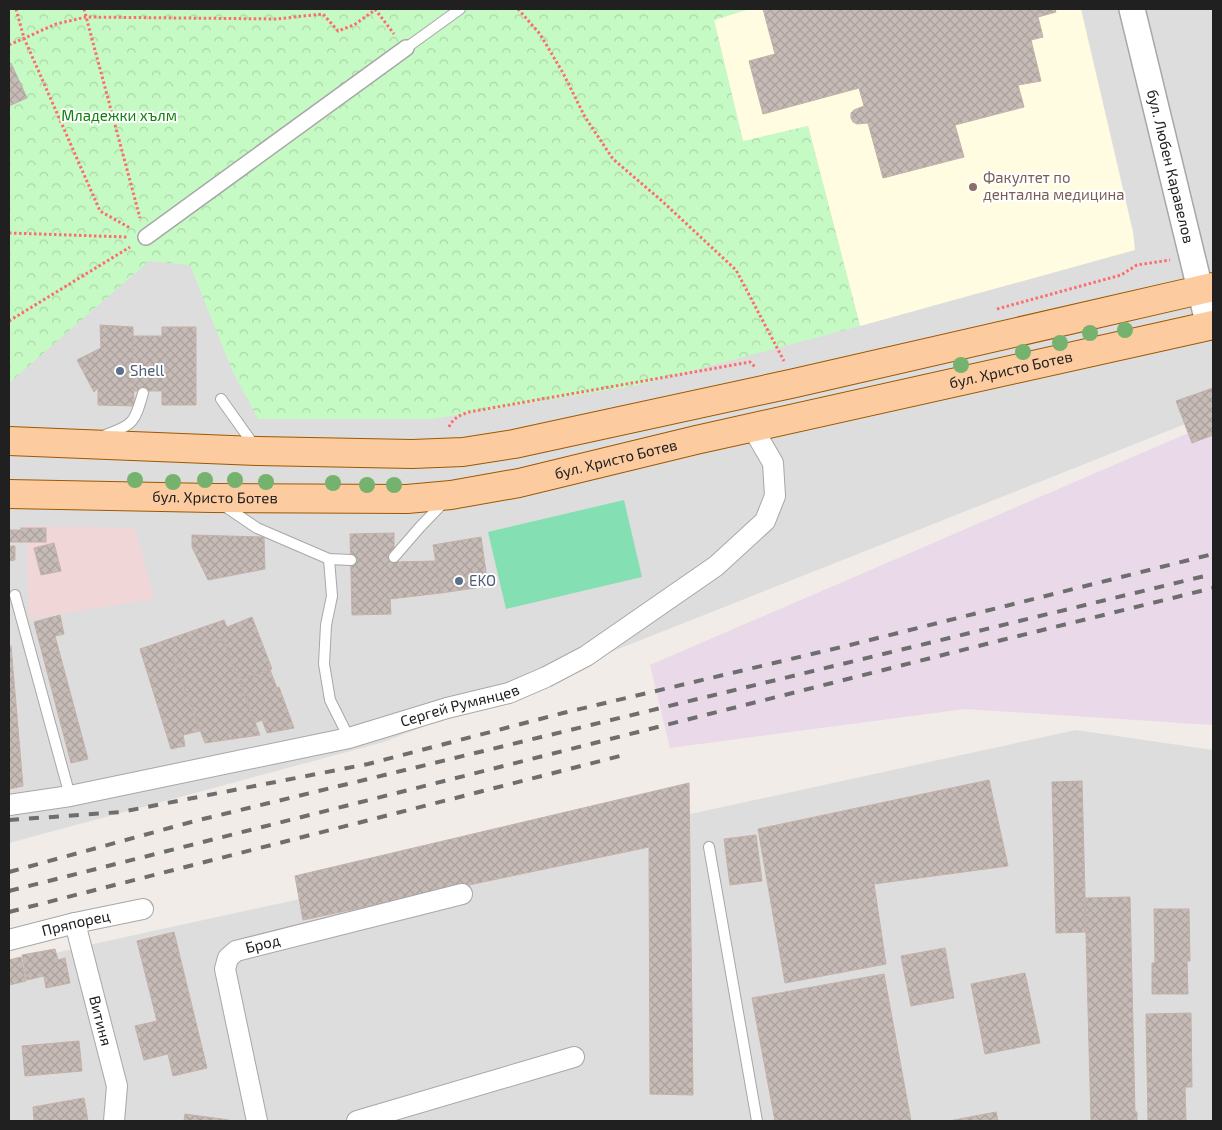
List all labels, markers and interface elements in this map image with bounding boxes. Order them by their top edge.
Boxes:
street label: бул. Любен Каравелов [1144,87,1199,245]
park label: Младежки хълм [61,106,177,124]
place label: Факултет по дентална медицина [983,168,1124,203]
marker: Факултет по дентална медицина [967,181,979,193]
street label: бул. Христо Ботев [947,347,1074,391]
place label: Shell [130,361,165,379]
marker: Shell [114,365,126,377]
street label: бул. Христо Ботев [552,435,679,482]
street label: бул. Христо Ботев [152,487,278,506]
place label: EKO [469,571,496,589]
marker: EKO [453,575,465,587]
street label: Сергей Румянцев [398,680,522,730]
street label: Пряпорец [39,906,112,939]
street label: Брод [243,930,282,956]
street label: Витиня [86,994,116,1048]

